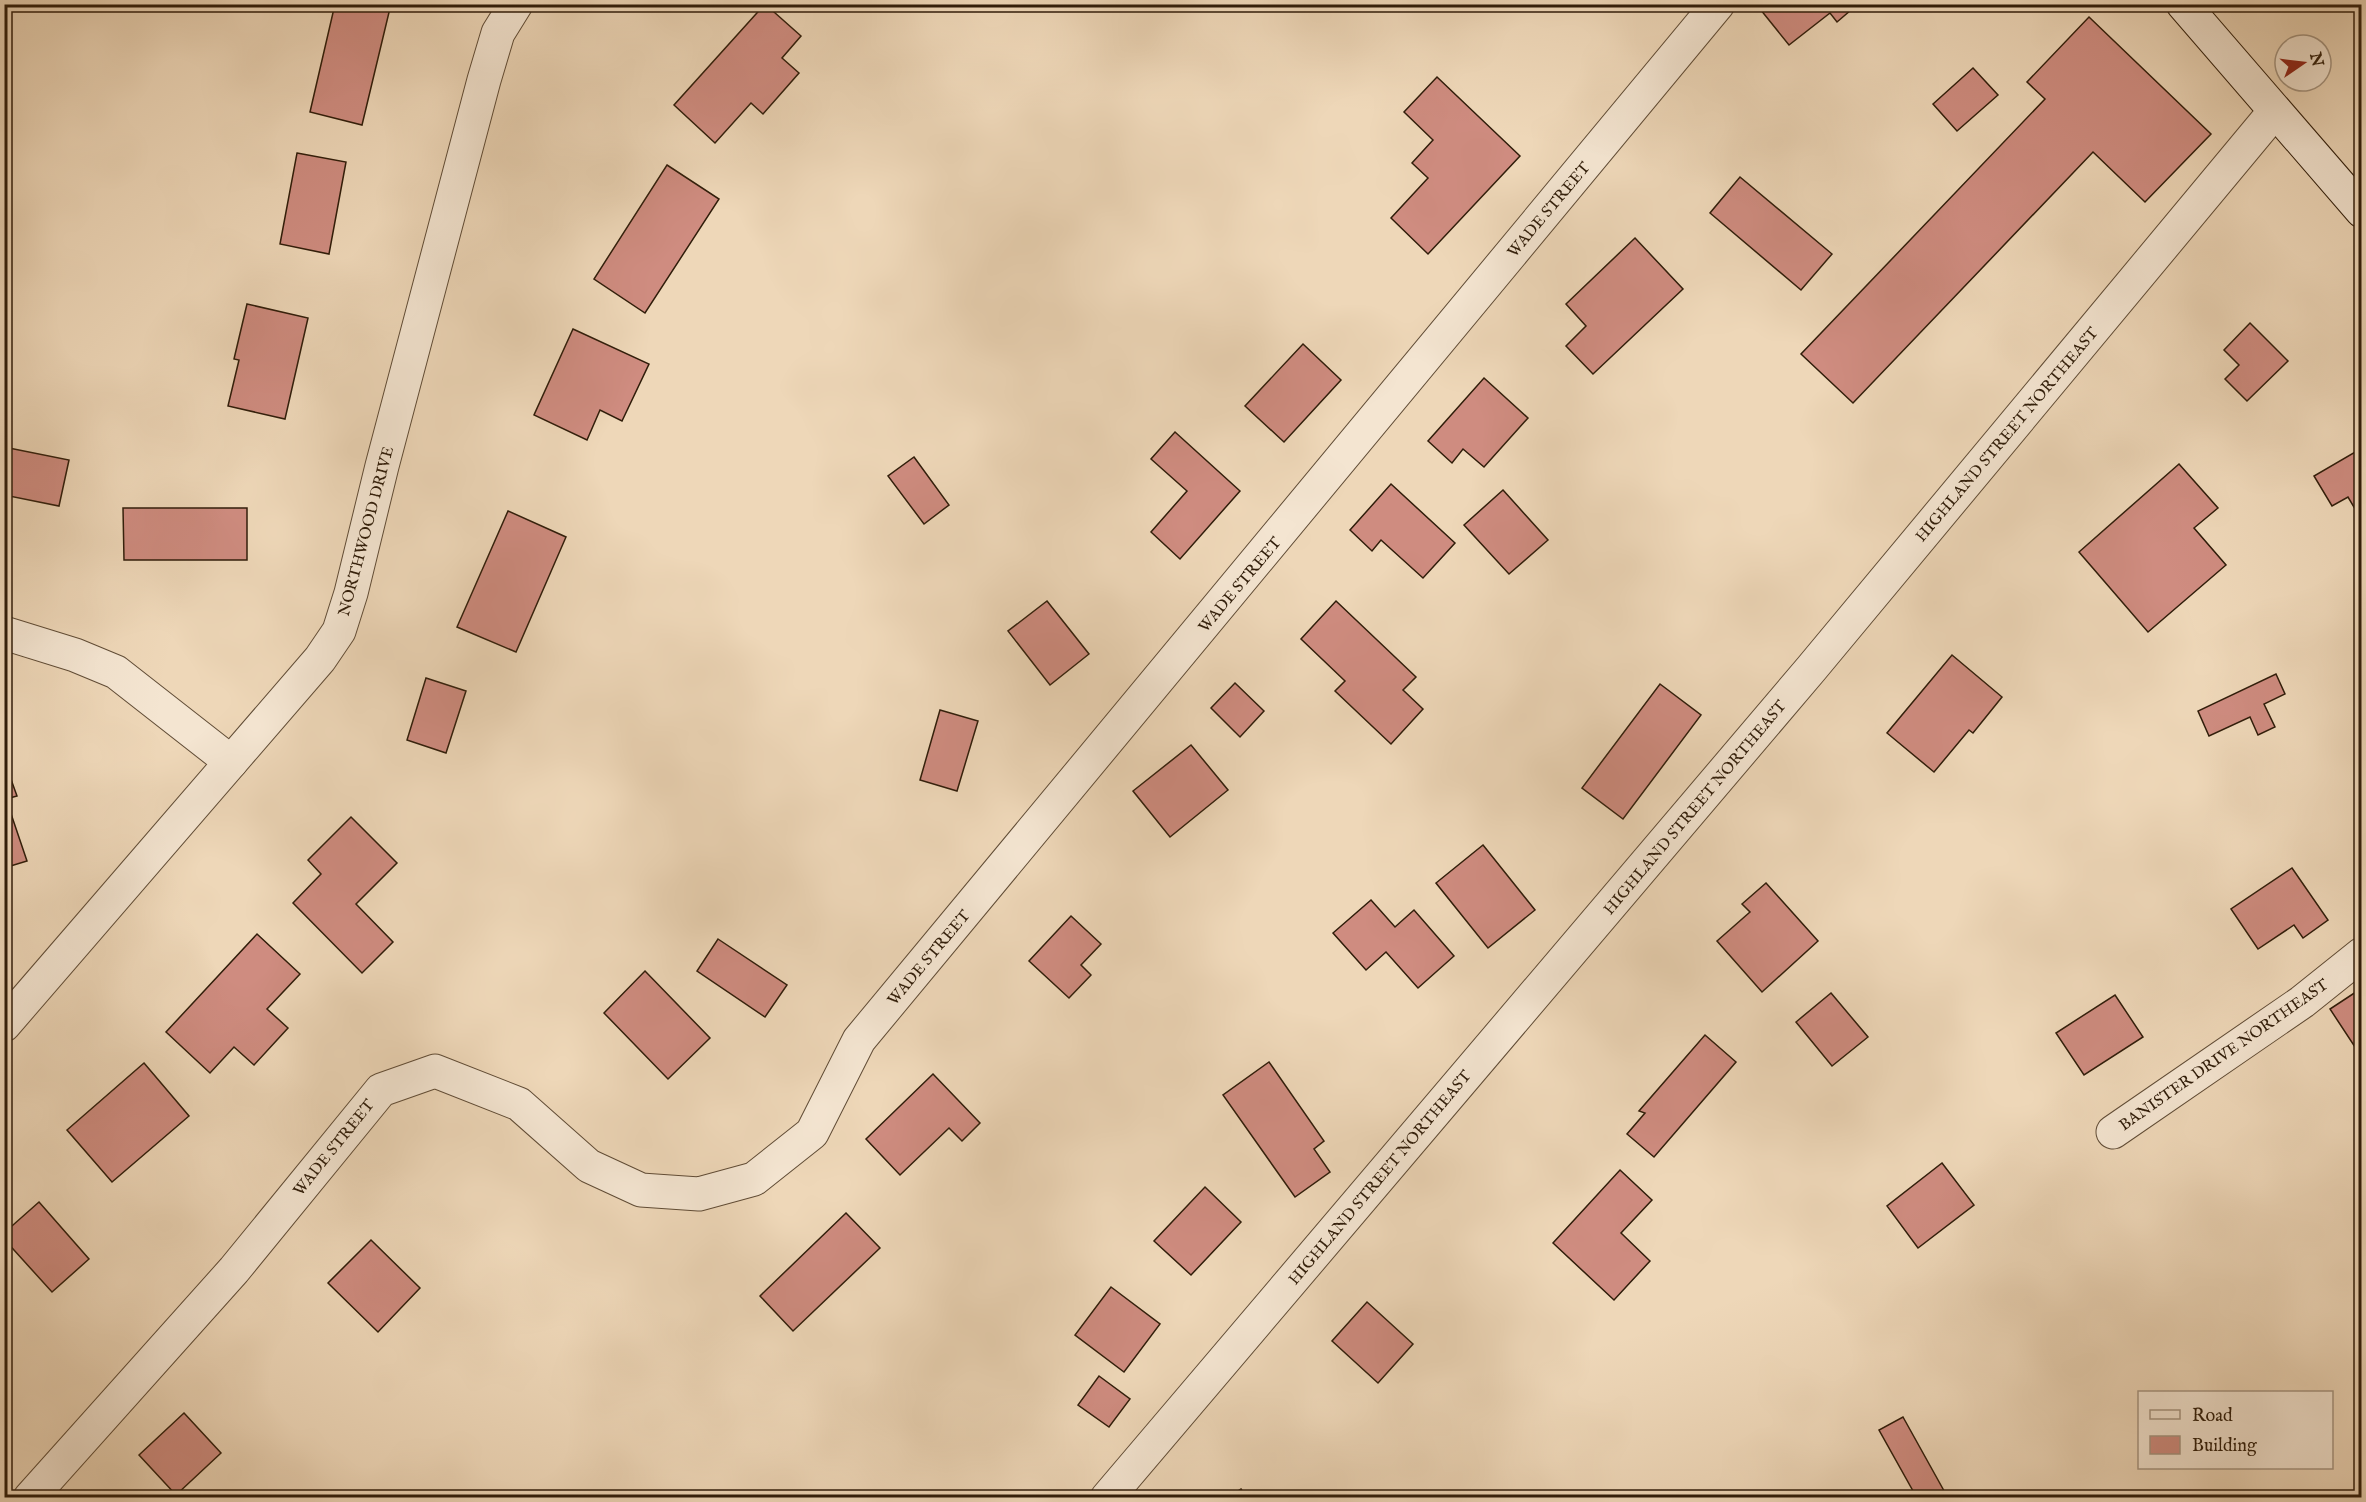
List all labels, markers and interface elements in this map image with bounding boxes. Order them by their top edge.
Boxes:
north arrow [2273,33,2333,93]
text: N [2304,50,2327,69]
street label: WADE STREET [1504,158,1595,262]
street label: HIGHLAND STREET NORTHEAST [1912,324,2104,547]
street label: NORTHWOOD DRIVE [335,444,399,619]
street label: WADE STREET [1195,533,1286,637]
street label: HIGHLAND STREET NORTHEAST [1600,697,1792,920]
street label: WADE STREET [884,906,975,1010]
street label: BANISTER DRIVE NORTHEAST [2116,975,2333,1136]
street label: HIGHLAND STREET NORTHEAST [1285,1067,1477,1290]
street label: WADE STREET [290,1096,380,1201]
legend [2138,1391,2333,1469]
text: Road [2192,1405,2233,1428]
text: Building [2192,1435,2257,1458]

